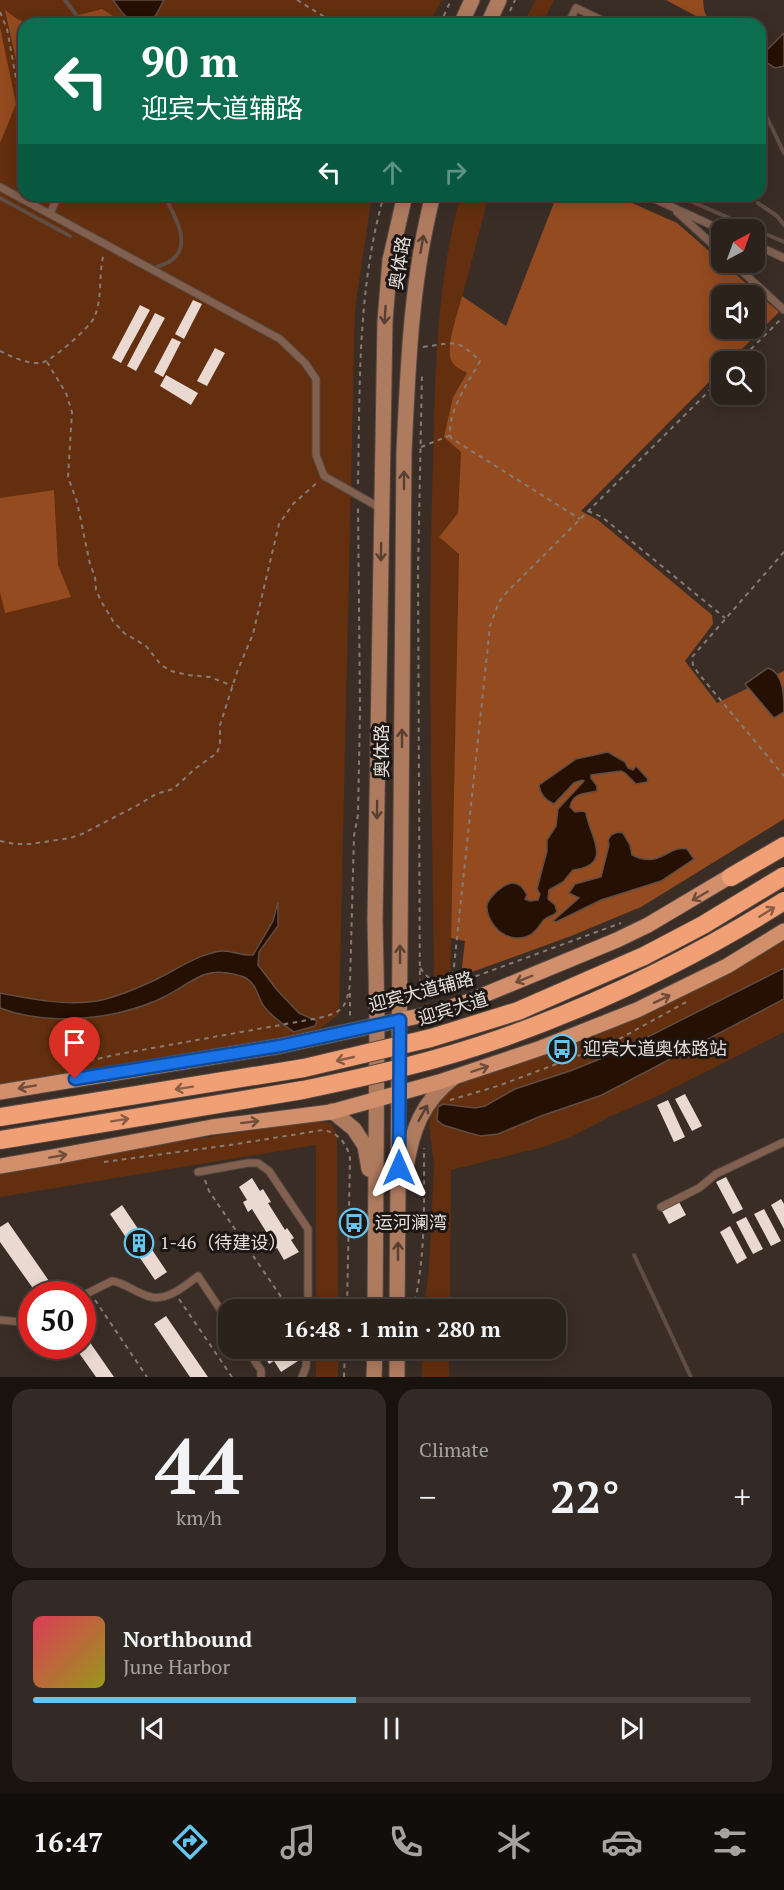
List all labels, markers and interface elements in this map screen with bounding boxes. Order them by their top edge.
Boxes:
text: 90 m [141,33,239,89]
icon: left [42,42,120,120]
text: 迎宾大道辅路 [141,90,303,126]
icon: left [313,156,346,189]
icon: ahead [376,156,409,189]
icon: right [439,156,472,189]
north arrow [711,219,765,273]
map controls [711,219,765,405]
street label: 奥体路 [383,234,415,291]
one-way arrow [417,234,428,254]
button: sound [711,285,765,339]
one-way arrow [380,304,391,324]
button: search [711,351,765,405]
one-way arrow [398,470,410,490]
one-way arrow [376,541,387,561]
street label: 奥体路 [369,724,393,778]
one-way arrow [396,728,408,748]
one-way arrow [371,799,383,819]
one-way arrow [692,890,709,902]
one-way arrow [758,906,775,918]
one-way arrow [394,944,406,964]
street label: 迎宾大道辅路 [366,968,476,1016]
one-way arrow [515,974,533,985]
street label: 迎宾大道 [415,988,491,1030]
one-way arrow [652,992,670,1004]
pin [49,1017,100,1079]
icon: arrive [58,1026,91,1059]
bus stop icon: 迎宾大道奥体路站 [546,1033,578,1065]
place label: 迎宾大道奥体路站 [583,1036,727,1060]
one-way arrow [336,1053,355,1065]
one-way arrow [470,1063,489,1074]
one-way arrow [17,1082,37,1093]
one-way arrow [175,1082,195,1093]
one-way arrow [418,1104,429,1122]
one-way arrow [109,1114,129,1125]
one-way arrow [239,1116,259,1127]
position arrow [367,1136,431,1200]
one-way arrow [47,1151,67,1162]
bus stop icon: 运河澜湾 [338,1207,370,1239]
place label: 运河澜湾 [375,1210,447,1234]
building icon: 1-46（待建设） [123,1227,155,1259]
place label: 1-46（待建设） [160,1230,286,1254]
one-way arrow [392,1242,404,1262]
speed limit sign: 50 [18,1281,96,1359]
text: 16:48 · 1 min · 280 m [283,1314,501,1343]
text: 44 [155,1413,243,1516]
text: Climate [419,1436,489,1463]
text: 22° [550,1466,620,1526]
text: − [419,1475,437,1518]
text: + [733,1475,751,1518]
text: km/h [176,1504,222,1531]
text: Northbound [123,1624,252,1653]
text: June Harbor [123,1653,230,1680]
icon: previous [136,1712,169,1745]
icon: pause [375,1712,408,1745]
icon: next [615,1712,648,1745]
icon: directions [169,1821,211,1863]
icon: music [277,1821,319,1863]
icon: phone [385,1821,427,1863]
icon: climate [493,1821,535,1863]
icon: car [601,1821,643,1863]
icon: filters [709,1821,751,1863]
text: 16:47 [33,1824,103,1860]

